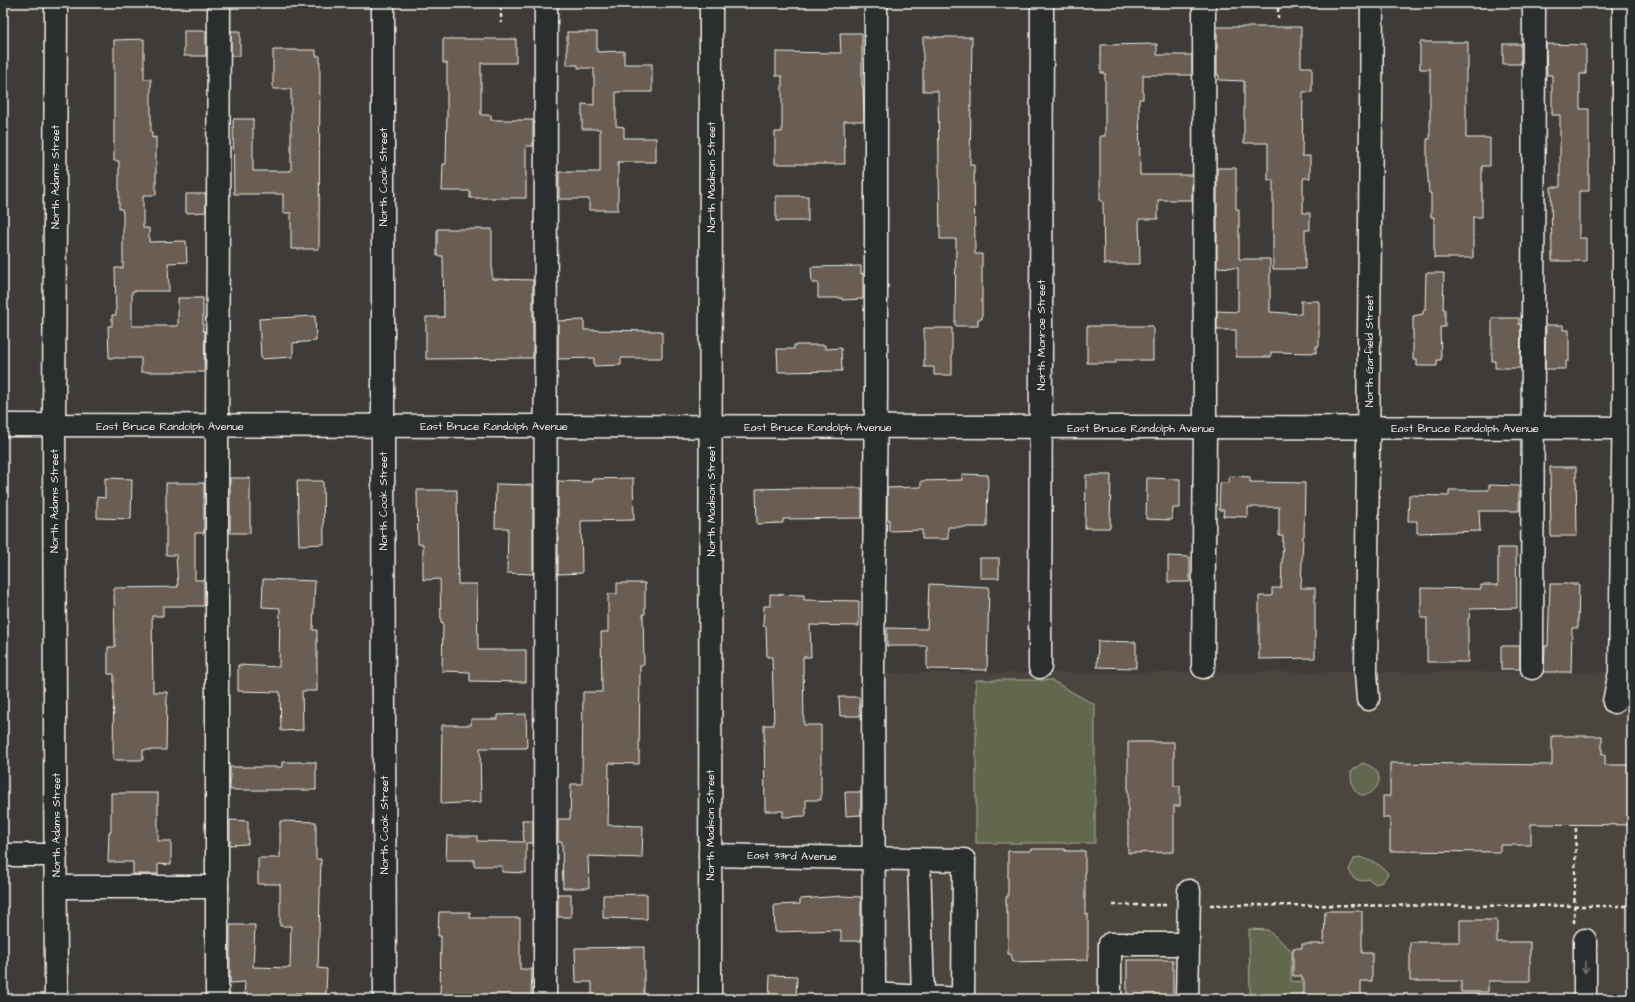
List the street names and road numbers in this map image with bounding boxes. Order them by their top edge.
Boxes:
street label: North Madison Street [704,121,719,233]
street label: North Adams Street [48,124,63,229]
street label: North Cook Street [376,127,391,226]
street label: North Monroe Street [1034,279,1049,390]
street label: North Garfield Street [1362,294,1377,407]
street label: East Bruce Randolph Avenue [96,419,244,434]
street label: East Bruce Randolph Avenue [420,419,568,434]
street label: East Bruce Randolph Avenue [744,420,892,435]
street label: East Bruce Randolph Avenue [1067,421,1215,436]
street label: East Bruce Randolph Avenue [1391,421,1539,436]
street label: North Madison Street [704,445,719,557]
street label: North Adams Street [47,448,62,553]
street label: North Cook Street [376,451,391,550]
street label: North Madison Street [703,769,718,881]
street label: North Adams Street [49,772,64,877]
street label: North Cook Street [377,775,392,874]
street label: East 33rd Avenue [747,848,837,864]

